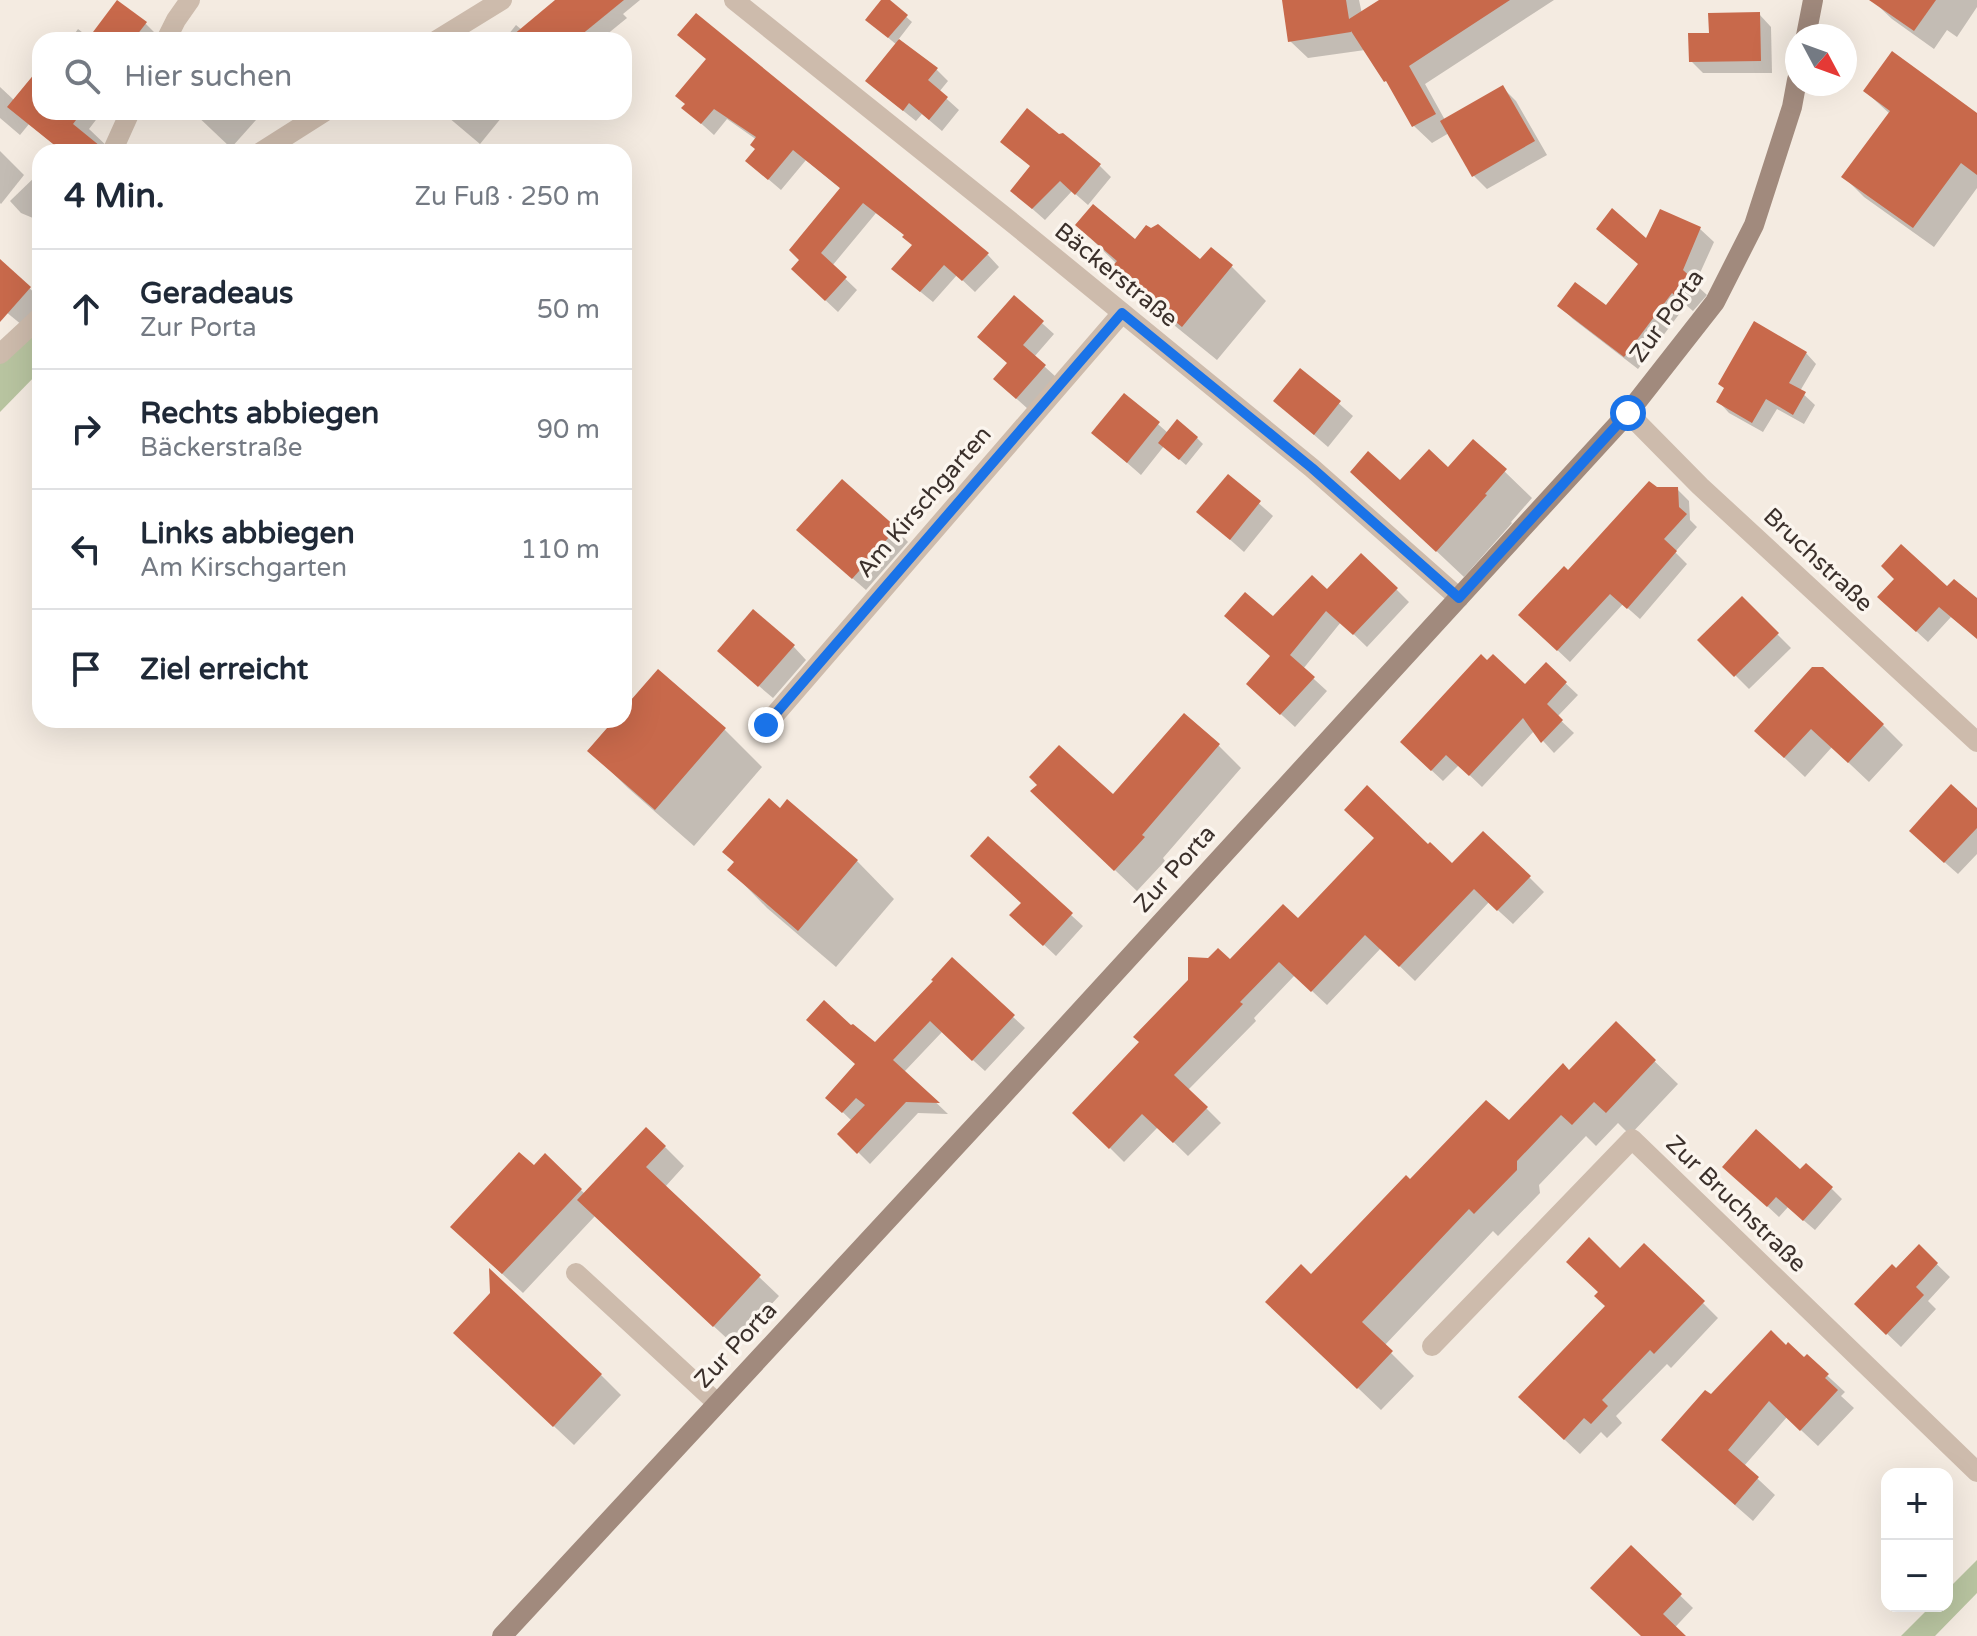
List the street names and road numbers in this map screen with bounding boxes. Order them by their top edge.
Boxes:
street label: Bäckerstraße [1049,217,1183,333]
street label: Zur Porta [1624,264,1710,368]
street label: Am Kirschgarten [850,420,998,584]
street label: Bruchstraße [1757,502,1879,618]
street label: Zur Porta [1128,819,1222,919]
street label: Zur Bruchstraße [1660,1129,1812,1279]
street label: Zur Porta [689,1296,783,1394]

